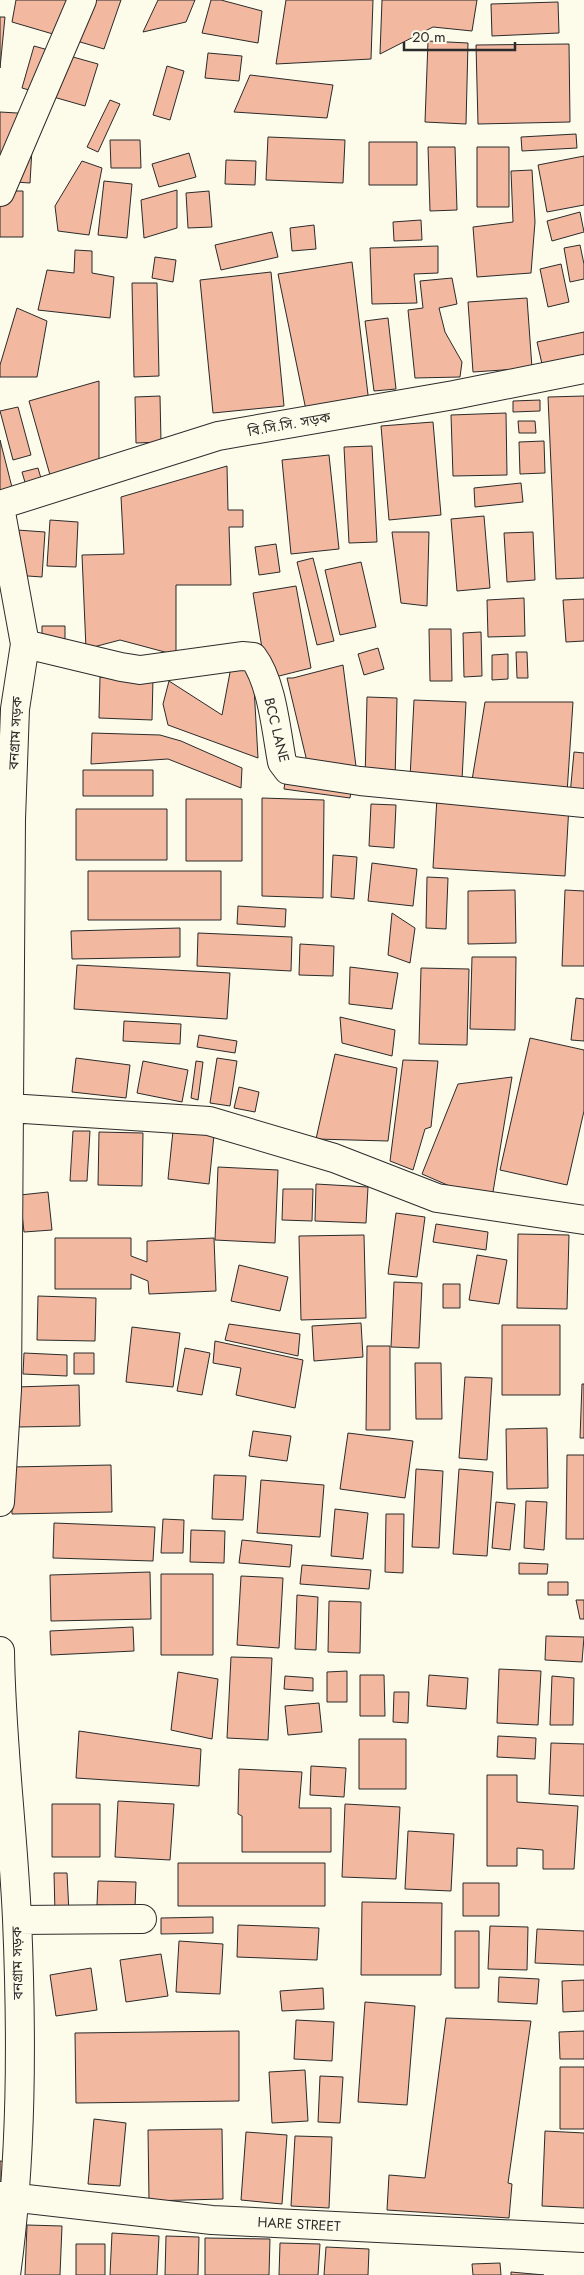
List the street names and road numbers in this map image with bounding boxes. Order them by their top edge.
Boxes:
street label: বি.সি.সি. সড়ক [245,407,333,441]
street label: বনগ্রাম সড়ক [3,695,27,771]
street label: BCC LANE [259,696,295,764]
street label: বনগ্রাম সড়ক [6,1926,28,2001]
street label: HARE STREET [257,2212,341,2236]

